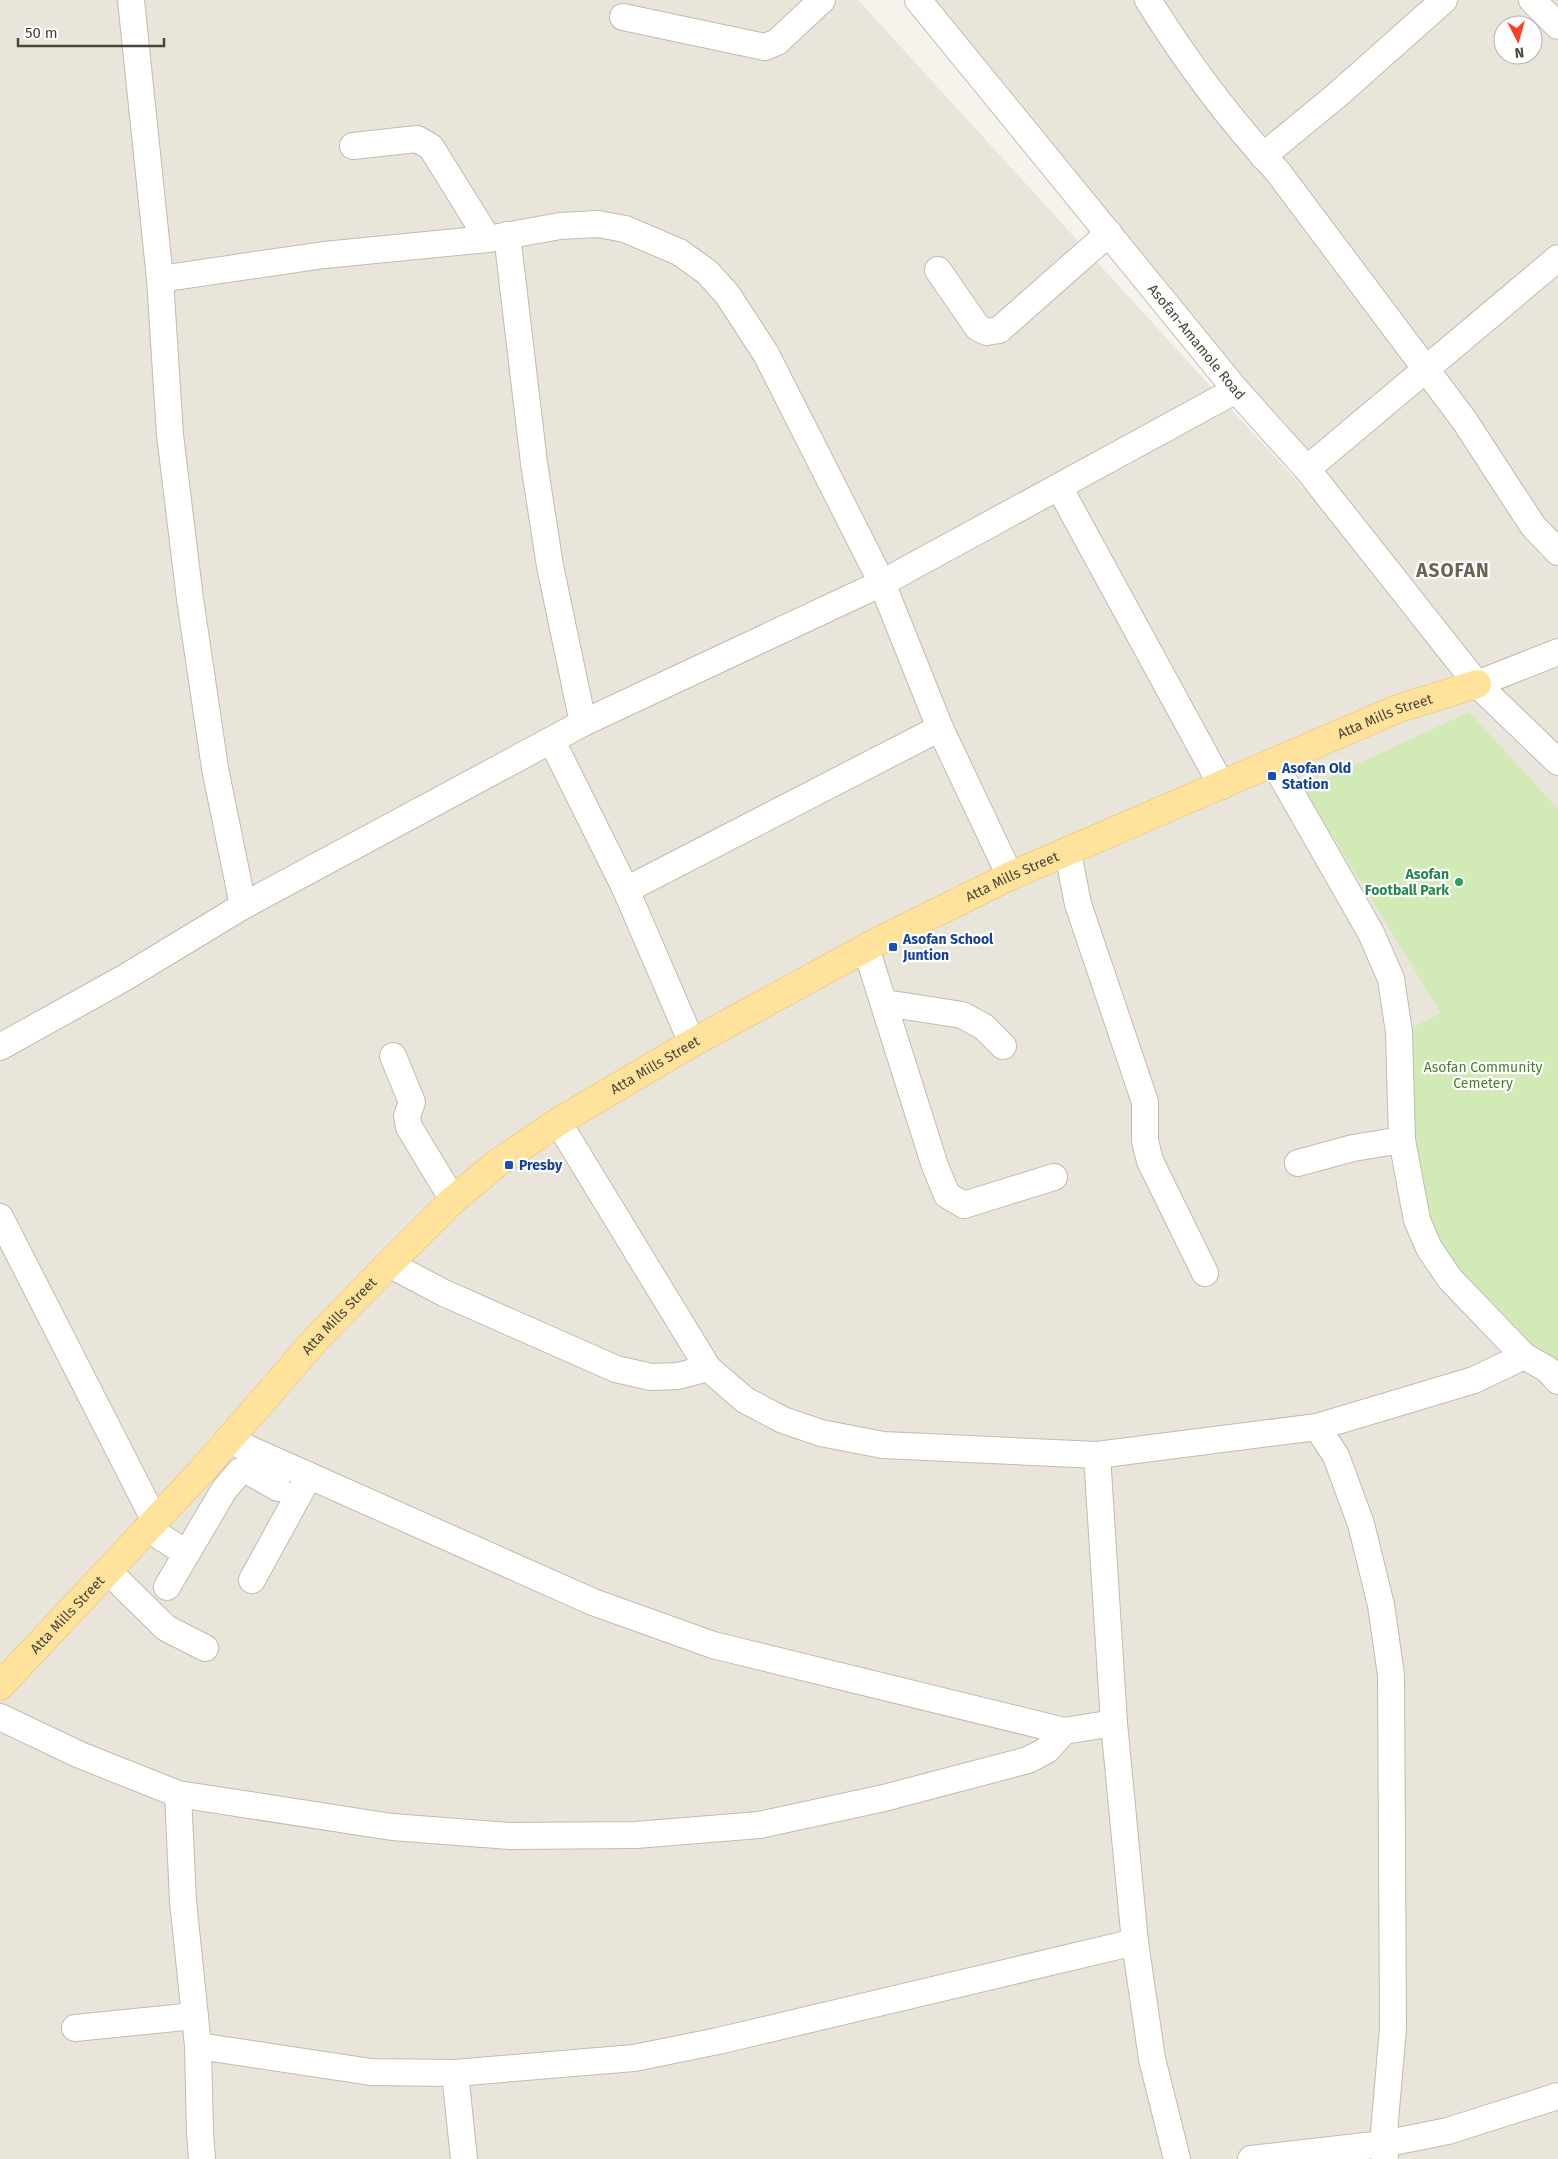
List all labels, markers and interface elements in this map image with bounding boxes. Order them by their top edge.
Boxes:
scale bar [18,15,164,47]
north arrow [1493,15,1543,65]
text: 50 m [25,24,58,42]
text: N [1514,43,1525,61]
street label: Asofan-Amamole Road [1144,281,1249,403]
district label: ASOFAN [1415,559,1490,582]
street label: Atta Mills Street [1335,690,1435,743]
place label: Asofan Old Station [1281,760,1351,793]
marker: Asofan Old Station [1266,770,1278,782]
street label: Atta Mills Street [963,848,1062,906]
place label: Asofan Football Park [1365,866,1449,899]
marker: Asofan Football Park [1453,876,1465,888]
place label: Asofan School Juntion [902,931,994,964]
marker: Asofan School Juntion [887,941,899,953]
street label: Atta Mills Street [607,1032,704,1098]
park label: Asofan Community Cemetery [1424,1059,1542,1092]
place label: Presby [519,1157,563,1174]
marker: Presby [503,1159,515,1171]
street label: Atta Mills Street [298,1273,381,1358]
street label: Atta Mills Street [27,1572,109,1657]

